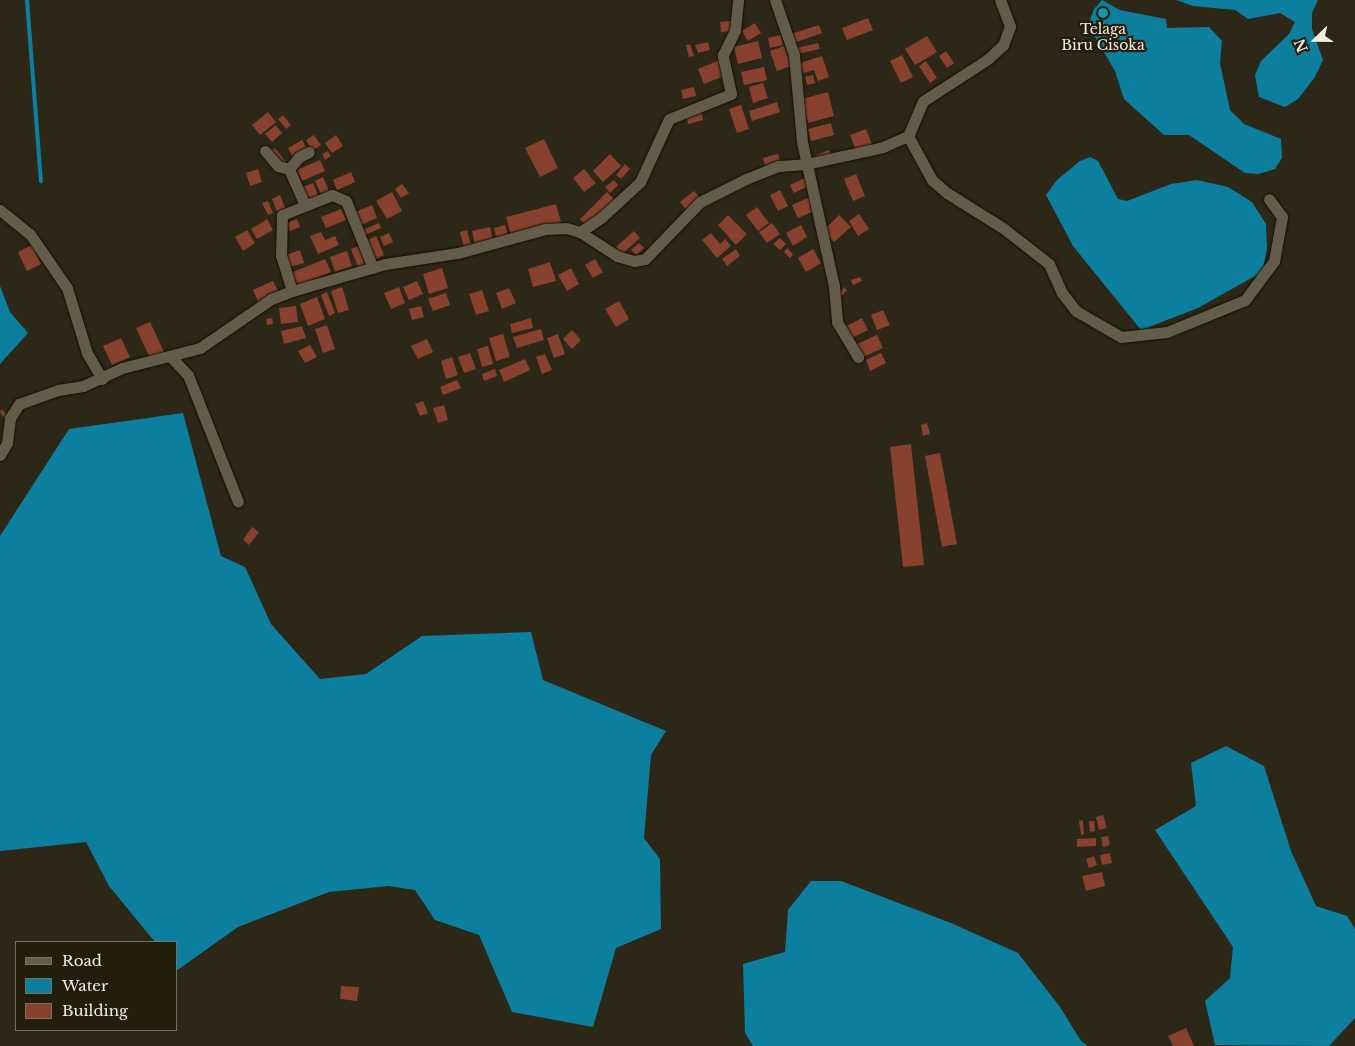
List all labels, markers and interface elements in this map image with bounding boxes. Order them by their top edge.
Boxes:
marker: Telaga Biru Cisoka [1097,7,1109,19]
north arrow [1290,15,1340,65]
place label: Telaga Biru Cisoka [1061,21,1145,54]
text: N [1290,36,1312,55]
legend [15,941,178,1031]
text: Road [62,951,102,970]
text: Water [62,976,108,995]
text: Building [62,1001,128,1020]

